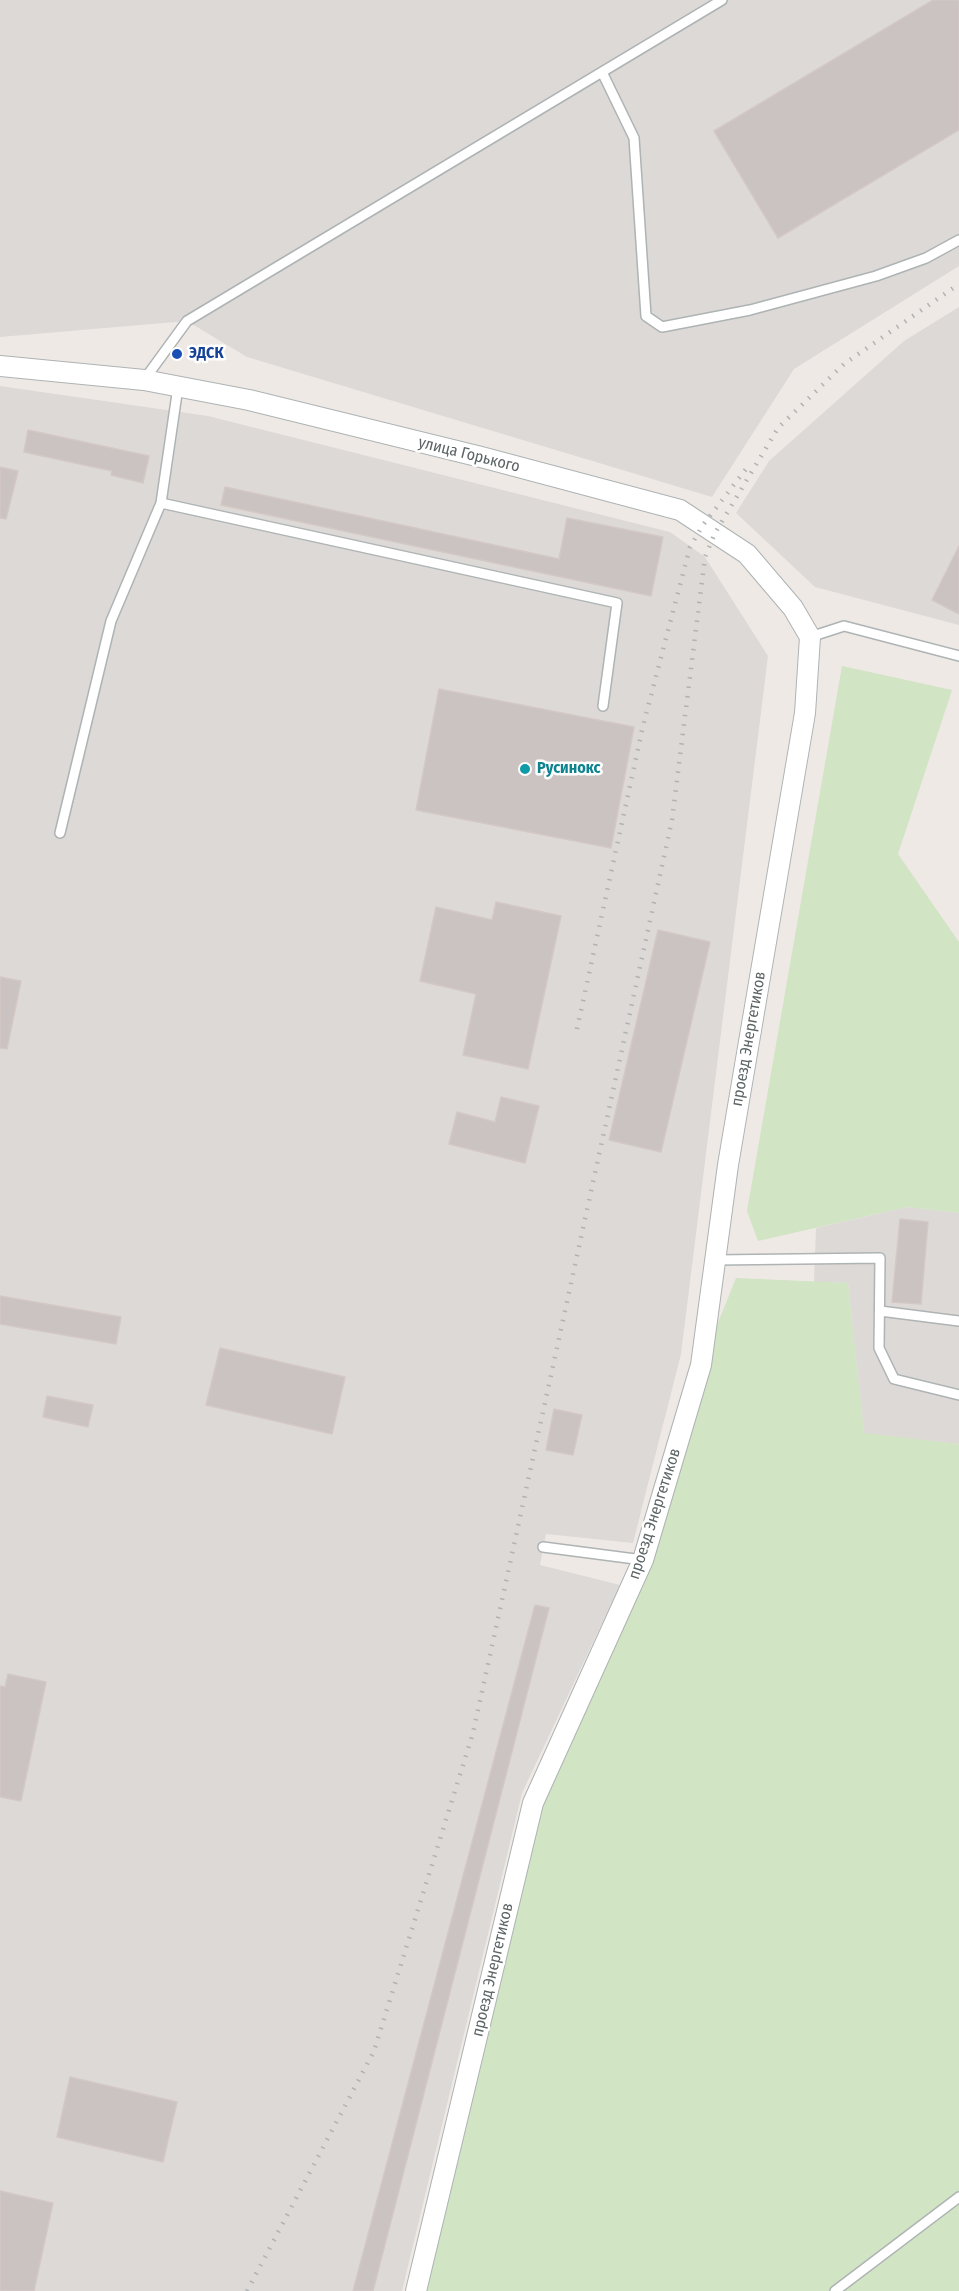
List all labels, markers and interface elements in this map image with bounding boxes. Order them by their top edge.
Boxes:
place label: ЭДСК [189,344,224,364]
marker: ЭДСК [170,347,184,361]
street label: улица Горького [416,433,522,477]
place label: Русинокс [537,759,601,779]
marker: Русинокс [518,762,532,776]
street label: проезд Энергетиков [728,970,770,1108]
street label: проезд Энергетиков [625,1446,685,1582]
street label: проезд Энергетиков [468,1901,518,2039]

